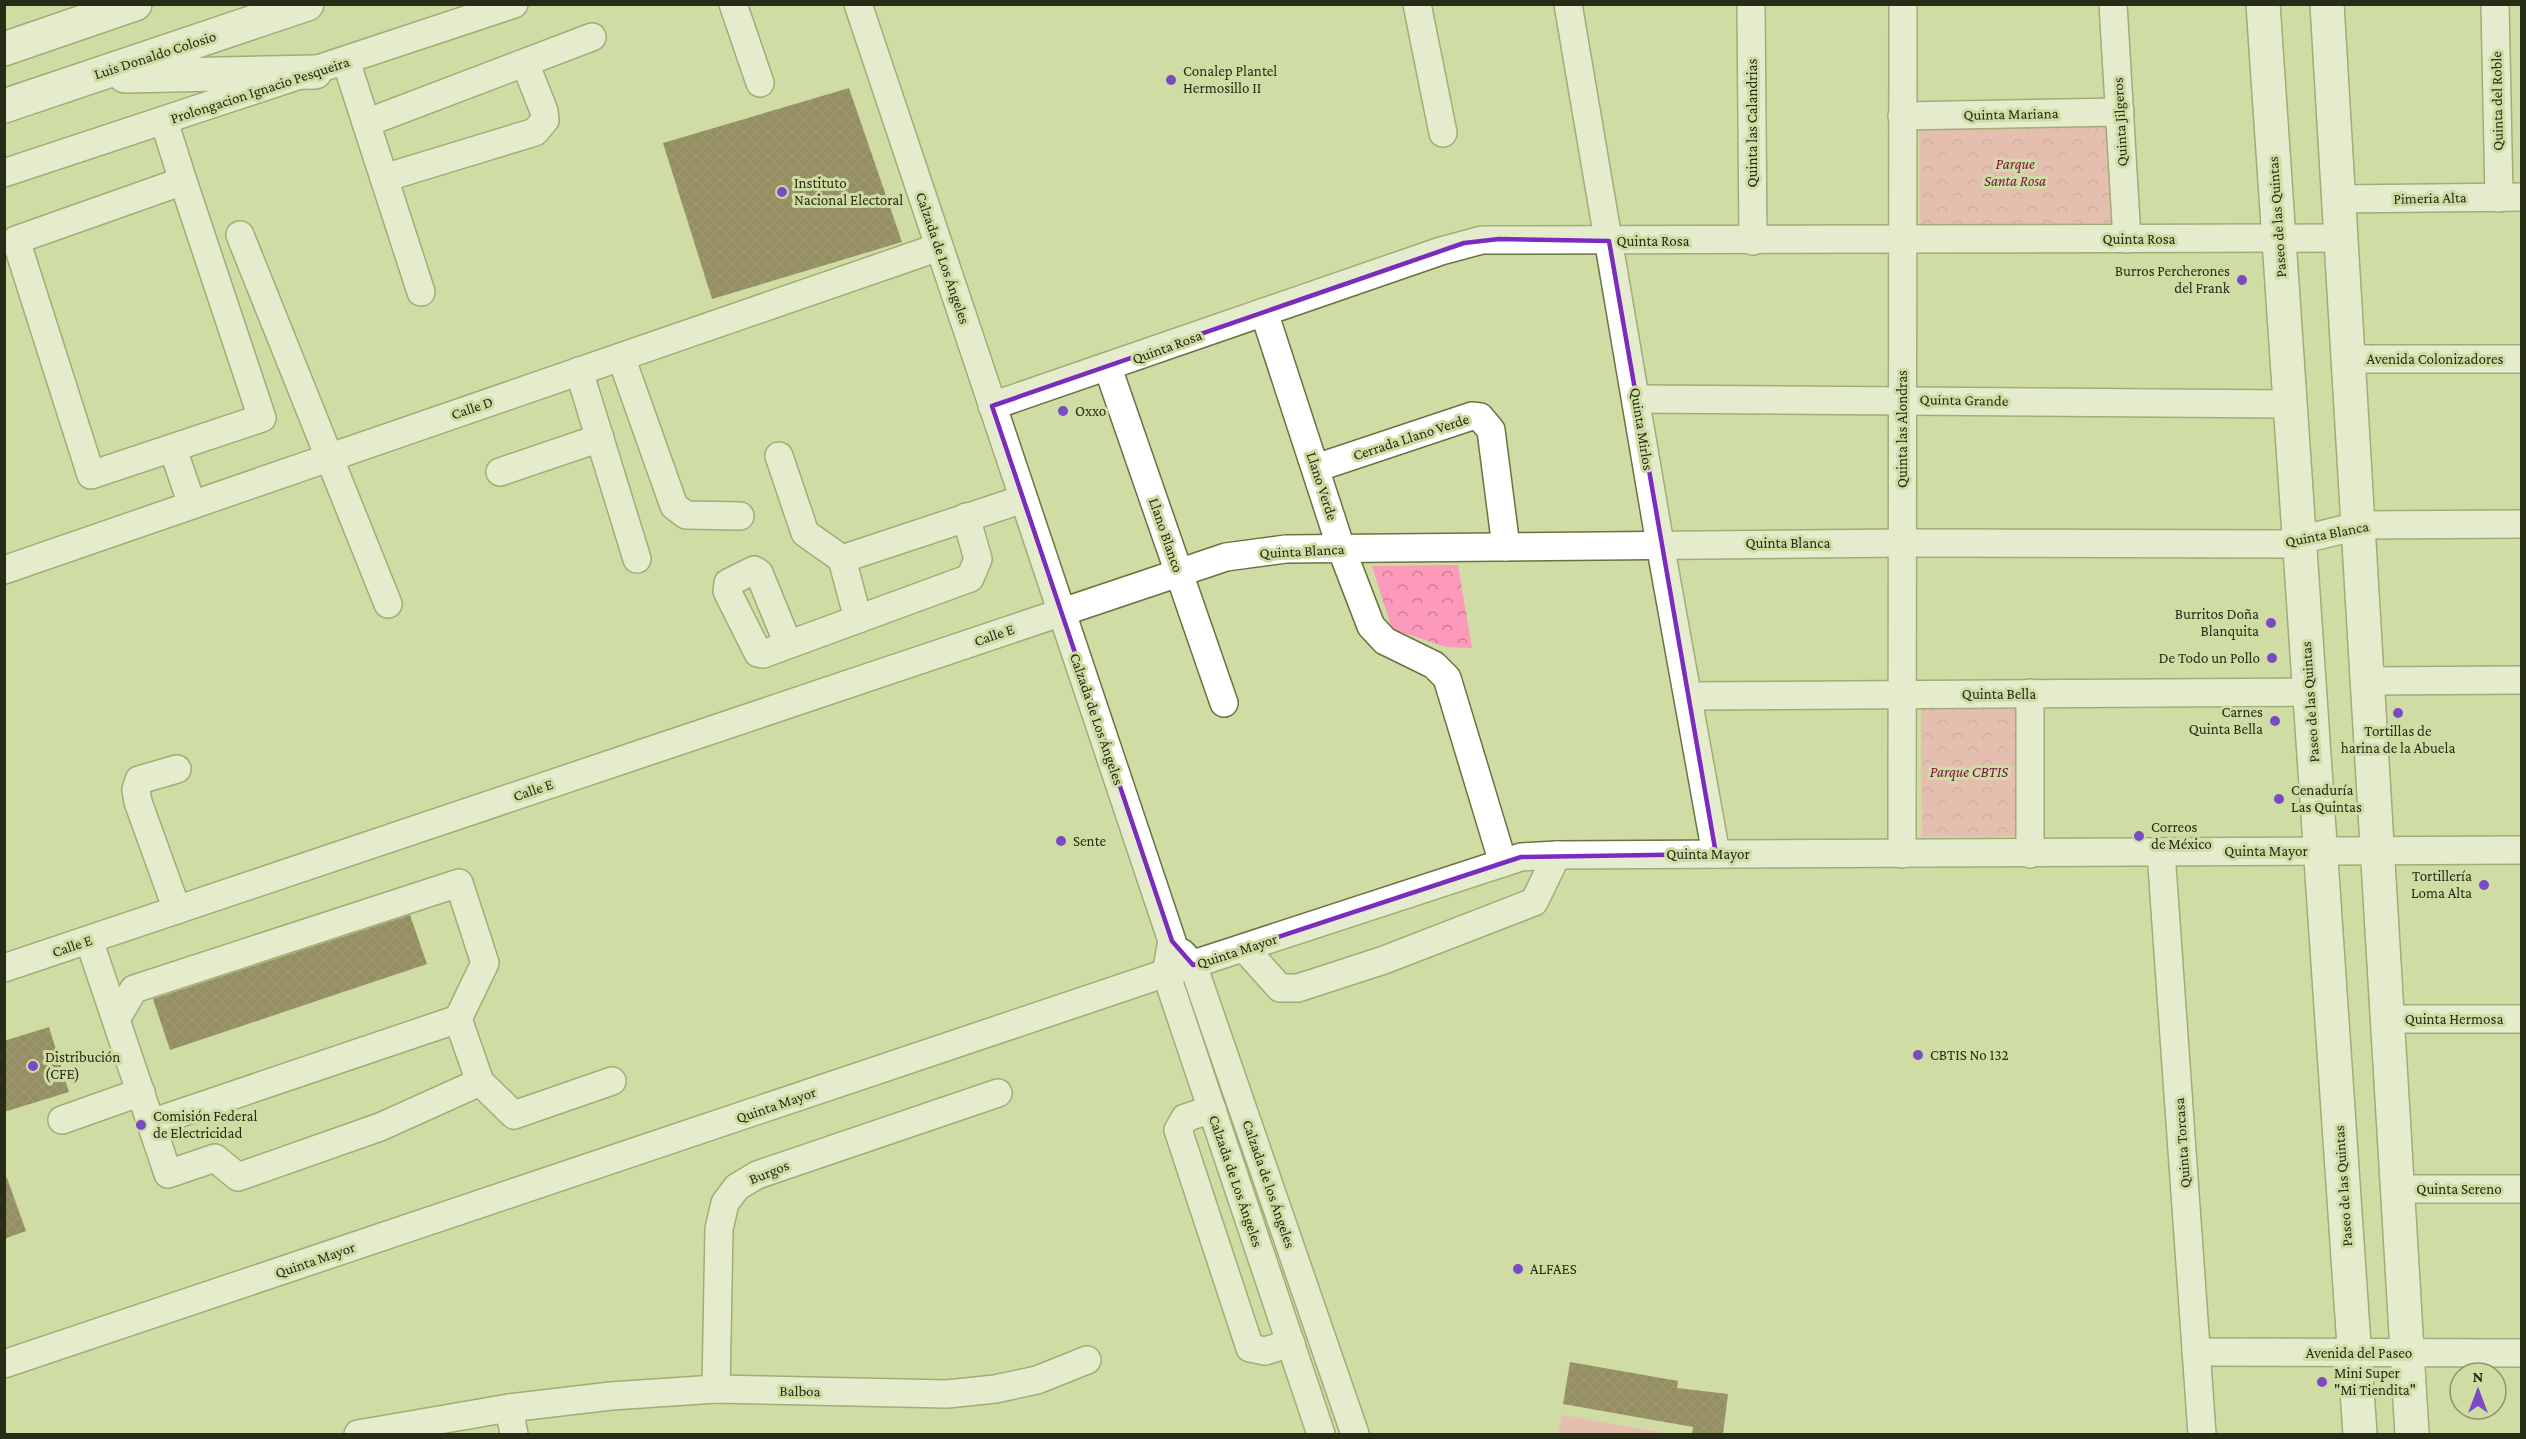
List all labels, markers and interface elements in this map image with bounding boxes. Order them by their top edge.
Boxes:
street label: Luis Donaldo Colosio [92,28,218,82]
street label: Quinta del Roble [2488,51,2506,151]
street label: Prolongacion Ignacio Pesqueira [169,53,352,127]
street label: Quinta las Calandrias [1744,58,1760,187]
place label: Conalep Plantel Hermosillo II [1183,63,1277,96]
marker: Conalep Plantel Hermosillo II [1164,73,1178,87]
street label: Quinta Jilgeros [2110,77,2131,167]
street label: Quinta Mariana [1963,105,2059,123]
park label: Parque Santa Rosa [1984,156,2046,189]
street label: Paseo de las Quintas [2265,156,2289,278]
place label: Instituto Nacional Electoral [794,175,903,208]
marker: Instituto Nacional Electoral [775,185,789,199]
street label: Pimeria Alta [2393,189,2467,207]
street label: Calzada de Los Ángeles [912,190,973,326]
street label: Quinta Rosa [2102,231,2176,247]
street label: Quinta Rosa [1616,233,1690,249]
place label: Burros Percherones del Frank [2115,263,2231,296]
marker: Burros Percherones del Frank [2235,273,2249,287]
street label: Quinta Rosa [1130,327,1204,367]
street label: Avenida Colonizadores [2367,351,2504,367]
street label: Quinta las Alondras [1894,370,1910,488]
street label: Quinta Mirlos [1628,387,1656,472]
street label: Quinta Grande [1920,391,2009,409]
street label: Calle D [449,393,495,423]
place label: Oxxo [1075,403,1106,419]
marker: Oxxo [1056,404,1070,418]
street label: Cerrada Llano Verde [1351,411,1471,463]
street label: Llano Verde [1303,450,1341,522]
street label: Llano Blanco [1146,496,1186,574]
street label: Quinta Blanca [2284,518,2370,550]
street label: Quinta Blanca [1746,535,1831,551]
street label: Quinta Blanca [1259,541,1345,561]
place label: Burritos Doña Blanquita [2175,606,2259,640]
marker: Burritos Doña Blanquita [2264,616,2278,630]
street label: Calle E [972,621,1016,649]
street label: Paseo de las Quintas [2298,641,2322,763]
place label: De Todo un Pollo [2159,650,2260,666]
street label: Calzada de Los Ángeles [1066,651,1127,787]
marker: De Todo un Pollo [2265,651,2279,665]
street label: Quinta Bella [1962,686,2036,702]
place label: Carnes Quinta Bella [2189,704,2263,737]
marker: Tortillas de harina de la Abuela [2391,706,2405,720]
marker: Carnes Quinta Bella [2268,714,2282,728]
place label: Tortillas de harina de la Abuela [2341,723,2455,756]
park label: Parque CBTIS [1930,764,2009,781]
street label: Calle E [511,776,555,804]
place label: Cenaduría Las Quintas [2291,782,2362,815]
marker: Cenaduría Las Quintas [2272,792,2286,806]
place label: Correos de México [2151,819,2212,852]
marker: Correos de México [2132,829,2146,843]
place label: Sente [1073,833,1107,849]
marker: Sente [1054,834,1068,848]
street label: Quinta Mayor [2224,843,2308,860]
street label: Quinta Mayor [1666,846,1750,863]
place label: Tortillería Loma Alta [2411,868,2472,901]
marker: Tortillería Loma Alta [2477,878,2491,892]
street label: Quinta Mayor [1195,930,1280,972]
street label: Calle E [50,932,94,960]
street label: Quinta Hermosa [2405,1011,2503,1027]
place label: CBTIS No 132 [1930,1047,2009,1063]
marker: CBTIS No 132 [1911,1048,1925,1062]
place label: Distribución (CFE) [45,1049,120,1083]
marker: Distribución (CFE) [26,1059,40,1073]
street label: Quinta Mayor [734,1084,819,1127]
street label: Quinta Torcasa [2171,1097,2193,1189]
place label: Comisión Federal de Electricidad [153,1108,257,1141]
street label: Calzada de Los Ángeles [1205,1113,1266,1249]
marker: Comisión Federal de Electricidad [134,1118,148,1132]
street label: Calzada de los Ángeles [1239,1118,1299,1251]
street label: Paseo de las Quintas [2331,1125,2355,1247]
street label: Burgos [747,1157,792,1188]
street label: Quinta Sereno [2416,1181,2502,1197]
street label: Quinta Mayor [273,1239,358,1282]
place label: ALFAES [1530,1261,1577,1277]
marker: ALFAES [1511,1262,1525,1276]
street label: Avenida del Paseo [2306,1345,2412,1361]
north arrow [2448,1361,2508,1421]
place label: Mini Super "Mi Tiendita" [2334,1365,2416,1398]
text: N [2473,1368,2484,1385]
marker: Mini Super "Mi Tiendita" [2315,1375,2329,1389]
street label: Balboa [779,1383,821,1399]

